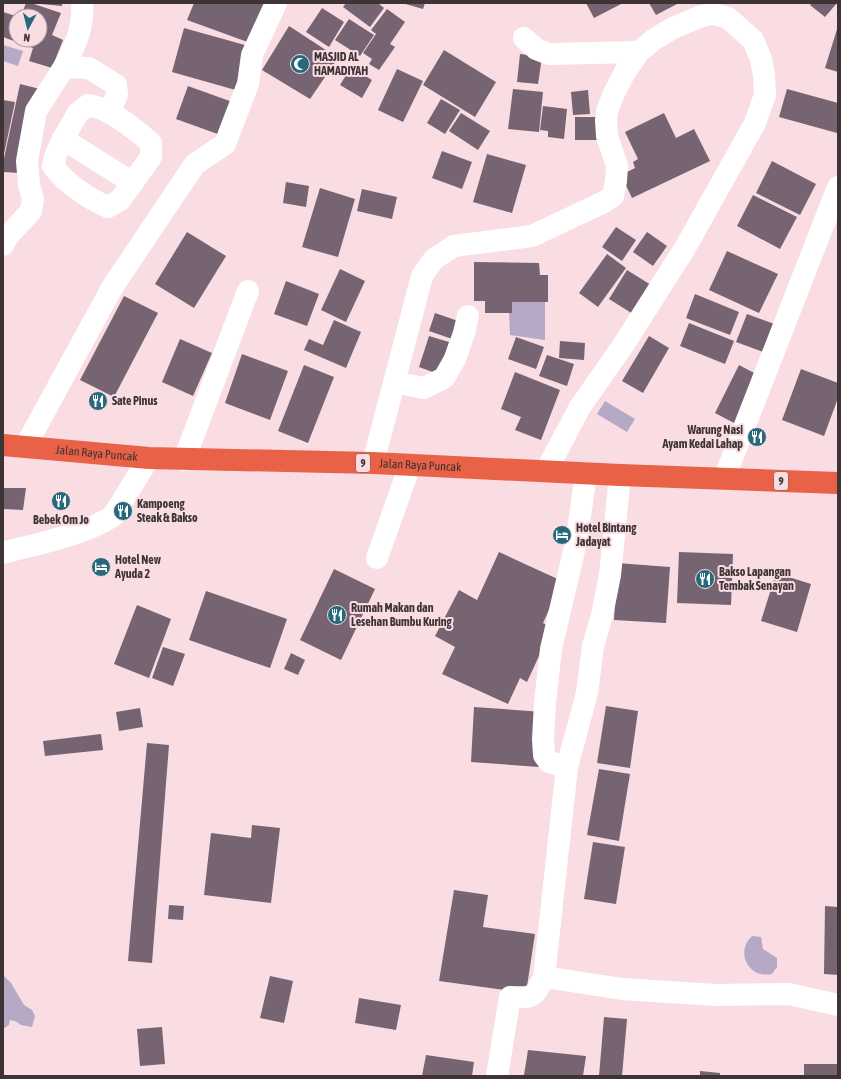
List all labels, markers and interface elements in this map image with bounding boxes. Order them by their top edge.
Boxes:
north arrow [8,8,48,48]
text: N [23,32,31,44]
place label: MASJID AL HAMADIYAH [314,50,368,78]
mosque icon: MASJID AL HAMADIYAH [289,53,311,75]
restaurant icon: Sate Pinus [87,390,109,412]
place label: Sate Pinus [112,394,158,408]
place label: Warung Nasi Ayam Kedai Lahap [661,423,743,451]
restaurant icon: Warung Nasi Ayam Kedai Lahap [746,426,768,448]
street label: Jalan Raya Puncak [55,443,139,464]
road number: 9 [356,454,370,472]
street label: Jalan Raya Puncak [379,456,462,474]
road number: 9 [774,472,788,490]
restaurant icon: Bebek Om Jo [50,490,72,512]
place label: Kampoeng Steak & Bakso [137,497,198,525]
restaurant icon: Kampoeng Steak & Bakso [112,500,134,522]
place label: Bebek Om Jo [33,513,89,527]
place label: Hotel Bintang Jadayat [575,521,637,549]
hotel icon: Hotel Bintang Jadayat [551,524,573,546]
place label: Hotel New Ayuda 2 [114,553,162,581]
hotel icon: Hotel New Ayuda 2 [90,556,112,578]
place label: Bakso Lapangan Tembak Senayan [719,565,794,593]
restaurant icon: Bakso Lapangan Tembak Senayan [694,568,716,590]
place label: Rumah Makan dan Lesehan Bumbu Kuring [351,601,453,629]
restaurant icon: Rumah Makan dan Lesehan Bumbu Kuring [326,604,348,626]

